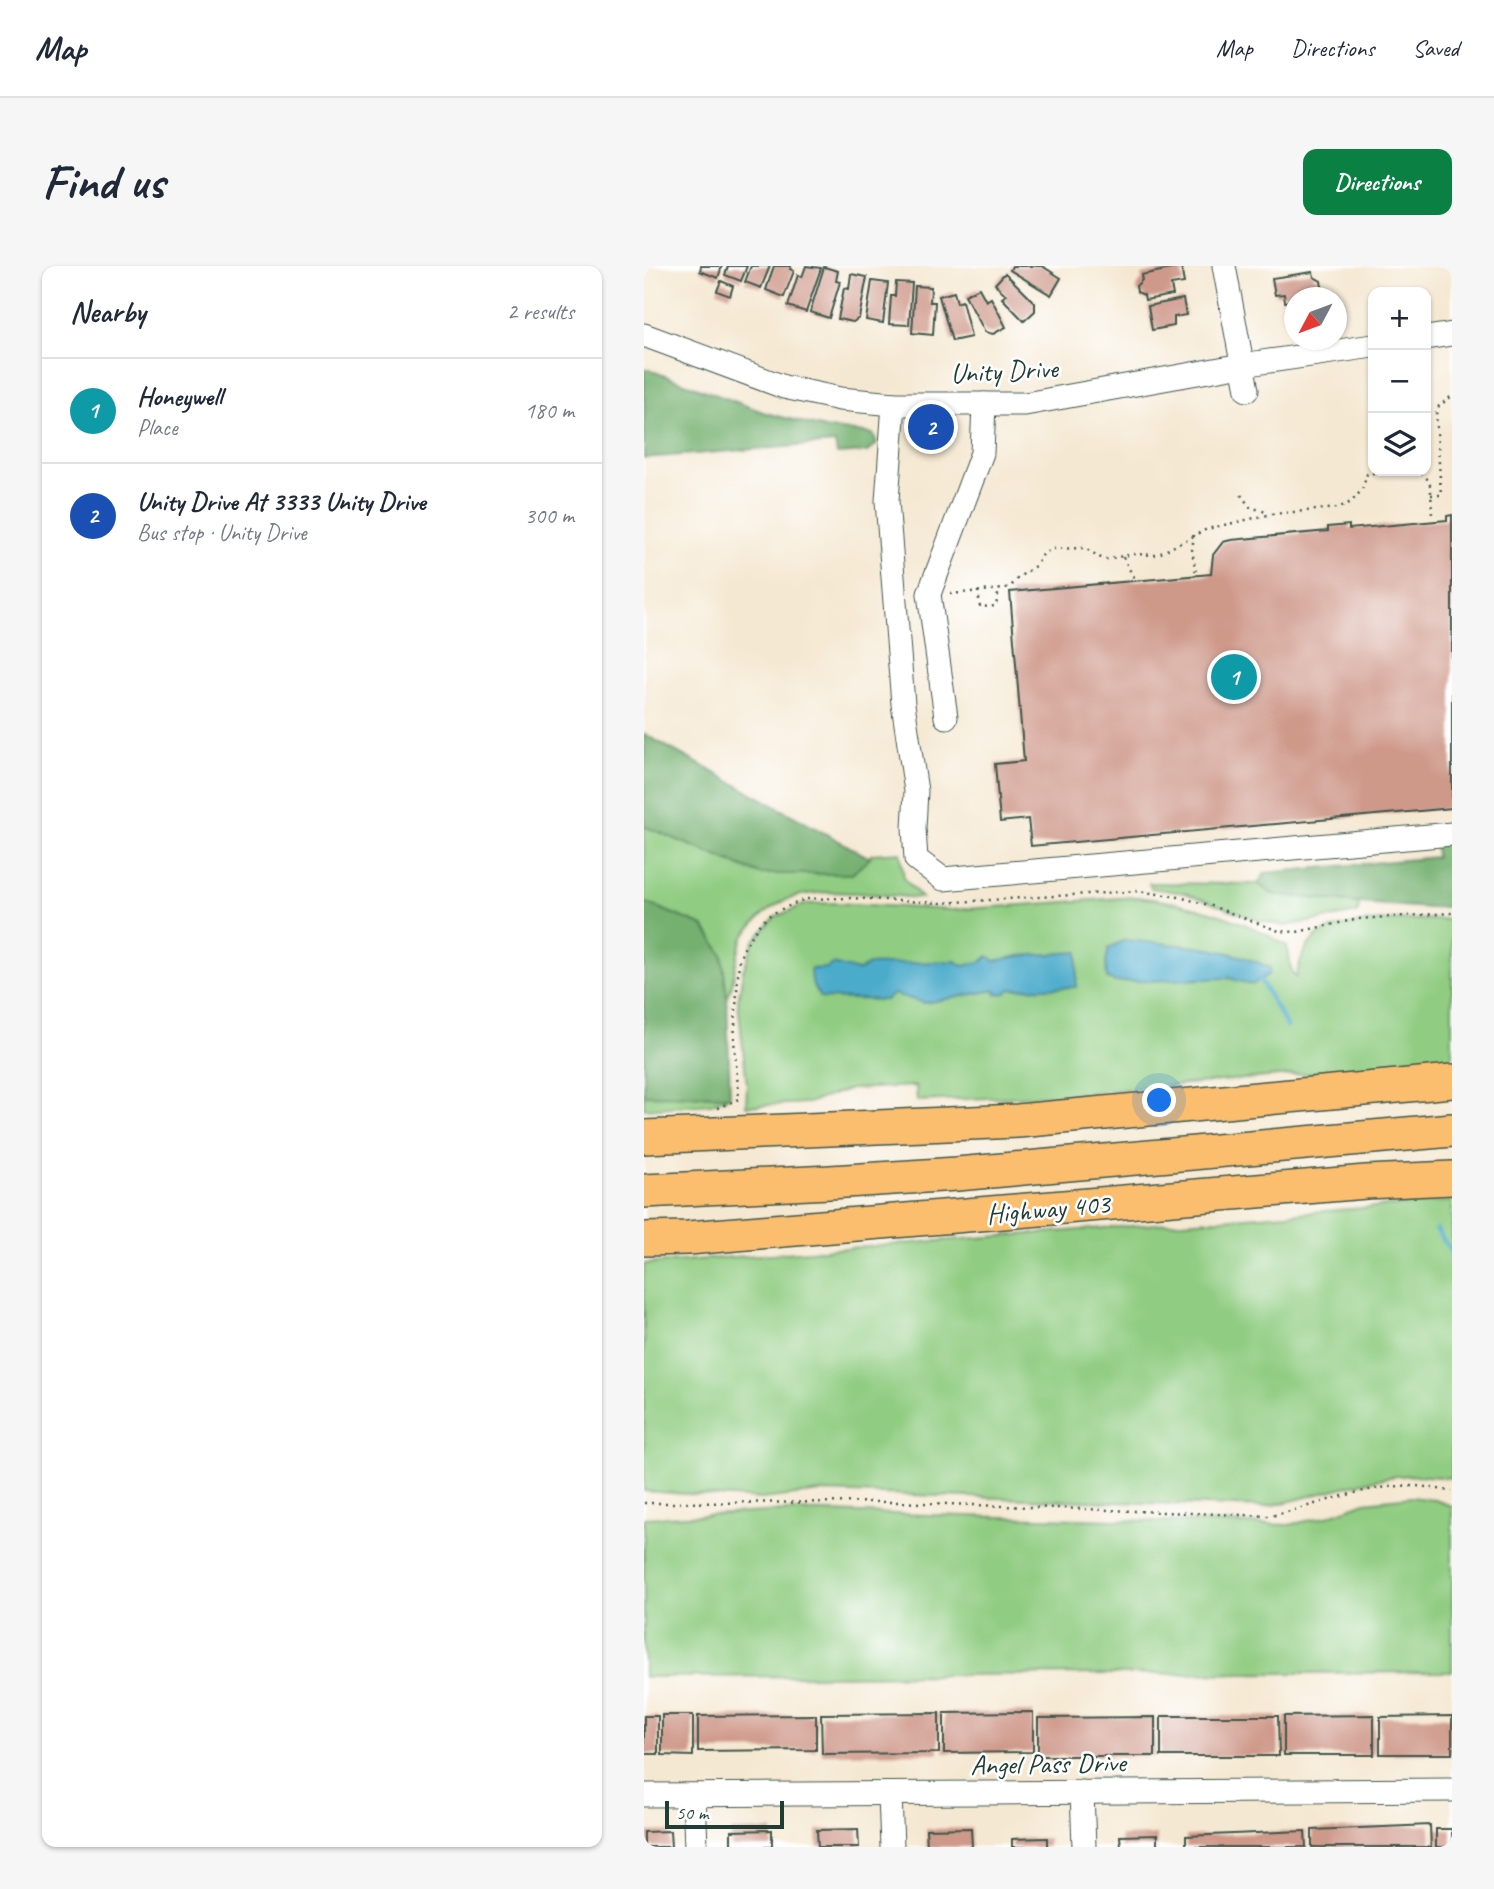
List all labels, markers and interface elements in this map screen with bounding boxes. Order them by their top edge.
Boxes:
text: Map [35,27,86,69]
text: Map [1216,33,1253,63]
text: Directions [1291,33,1374,63]
text: Saved [1412,33,1459,63]
button: Directions [1303,149,1452,215]
text: Find us [42,151,164,213]
north arrow [1284,287,1347,350]
map controls [1368,287,1431,476]
button: + [1368,287,1431,350]
text: Nearby [70,293,146,331]
text: 2 results [507,297,574,326]
street label: Unity Drive [950,350,1060,391]
button: − [1368,350,1431,413]
text: Honeywell [137,380,222,413]
text: 1 [88,396,98,425]
text: 180 m [525,396,574,425]
pin: 2 [908,401,954,453]
text: Place [137,413,177,442]
button: layers [1368,413,1431,476]
text: Unity Drive At 3333 Unity Drive [137,485,426,518]
text: 2 [88,501,98,530]
text: 300 m [525,501,574,530]
text: Bus stop · Unity Drive [137,518,307,547]
pin: 1 [1211,651,1257,703]
your location [1142,1083,1176,1117]
street label: Highway 403 [985,1185,1114,1231]
street label: Angel Pass Drive [970,1745,1128,1782]
scale bar [665,1798,784,1830]
text: 50 m [676,1801,708,1825]

